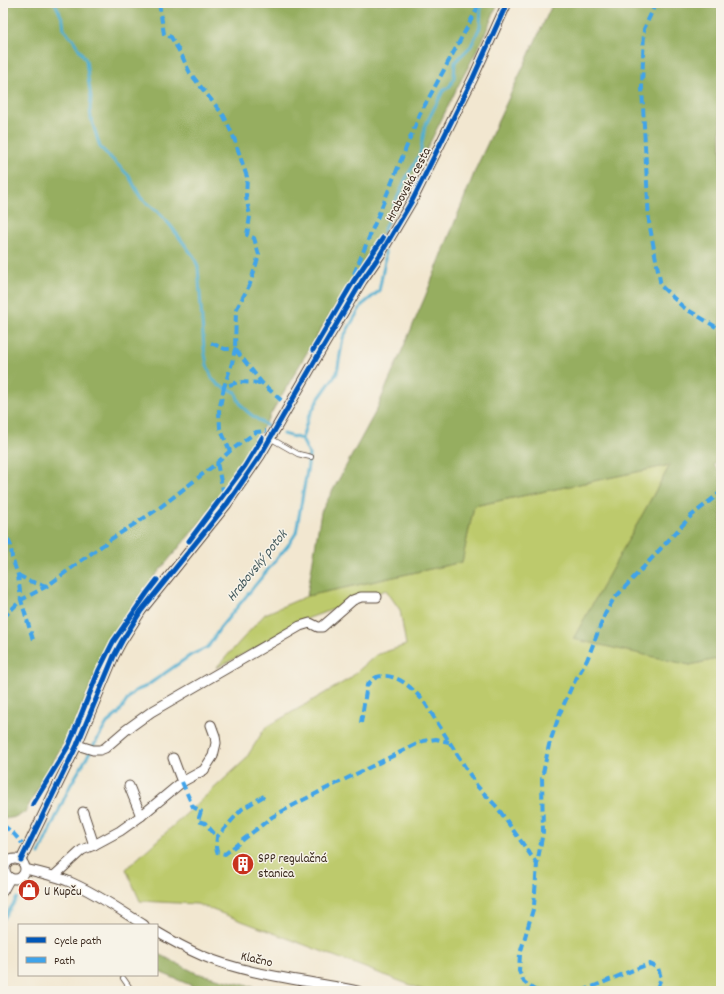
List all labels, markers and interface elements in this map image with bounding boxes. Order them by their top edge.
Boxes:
street label: Hrabovská cesta [382,144,437,226]
water label: Hrabovský potok [222,525,294,607]
place label: SPP regulačná stanica [258,850,328,884]
building icon: SPP regulačná stanica [230,851,256,877]
shop icon: U Kupču [16,877,42,903]
place label: U Kupču [44,883,82,902]
legend [18,924,158,976]
text: Cycle path [54,933,102,950]
street label: Klačno [239,948,274,973]
text: Path [54,953,75,970]

